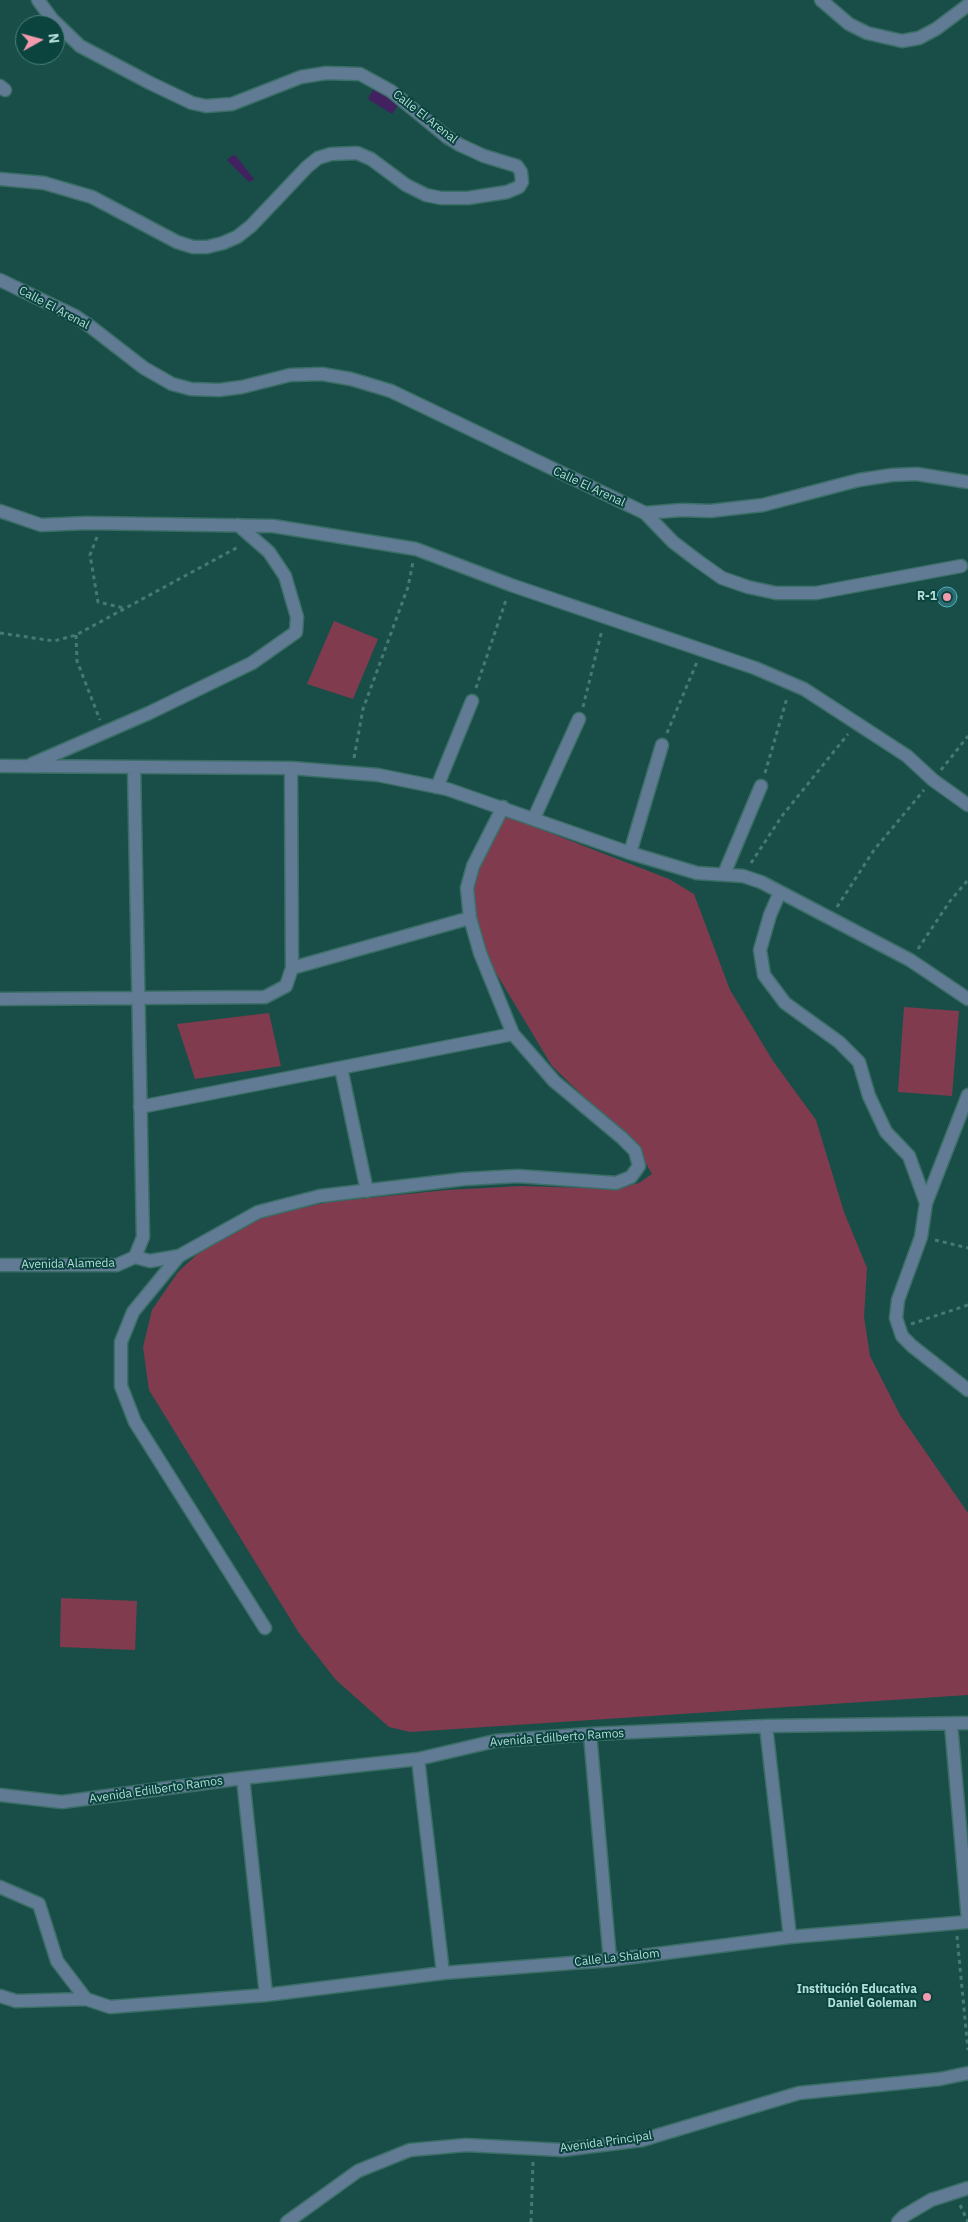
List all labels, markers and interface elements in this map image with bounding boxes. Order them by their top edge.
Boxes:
north arrow [15,15,65,65]
text: N [44,32,63,44]
street label: Calle El Arenal [390,87,460,147]
street label: Calle El Arenal [16,283,92,333]
street label: Calle El Arenal [551,464,627,510]
place label: R-1 [917,590,937,604]
marker: R-1 [941,591,953,603]
street label: Avenida Alameda [21,1256,115,1272]
street label: Avenida Edilberto Ramos [489,1726,625,1750]
street label: Avenida Edilberto Ramos [88,1773,224,1807]
street label: Calle La Shalom [574,1946,660,1970]
place label: Institución Educativa Daniel Goleman [797,1983,917,2011]
marker: Institución Educativa Daniel Goleman [921,1991,933,2003]
street label: Avenida Principal [559,2128,653,2156]

